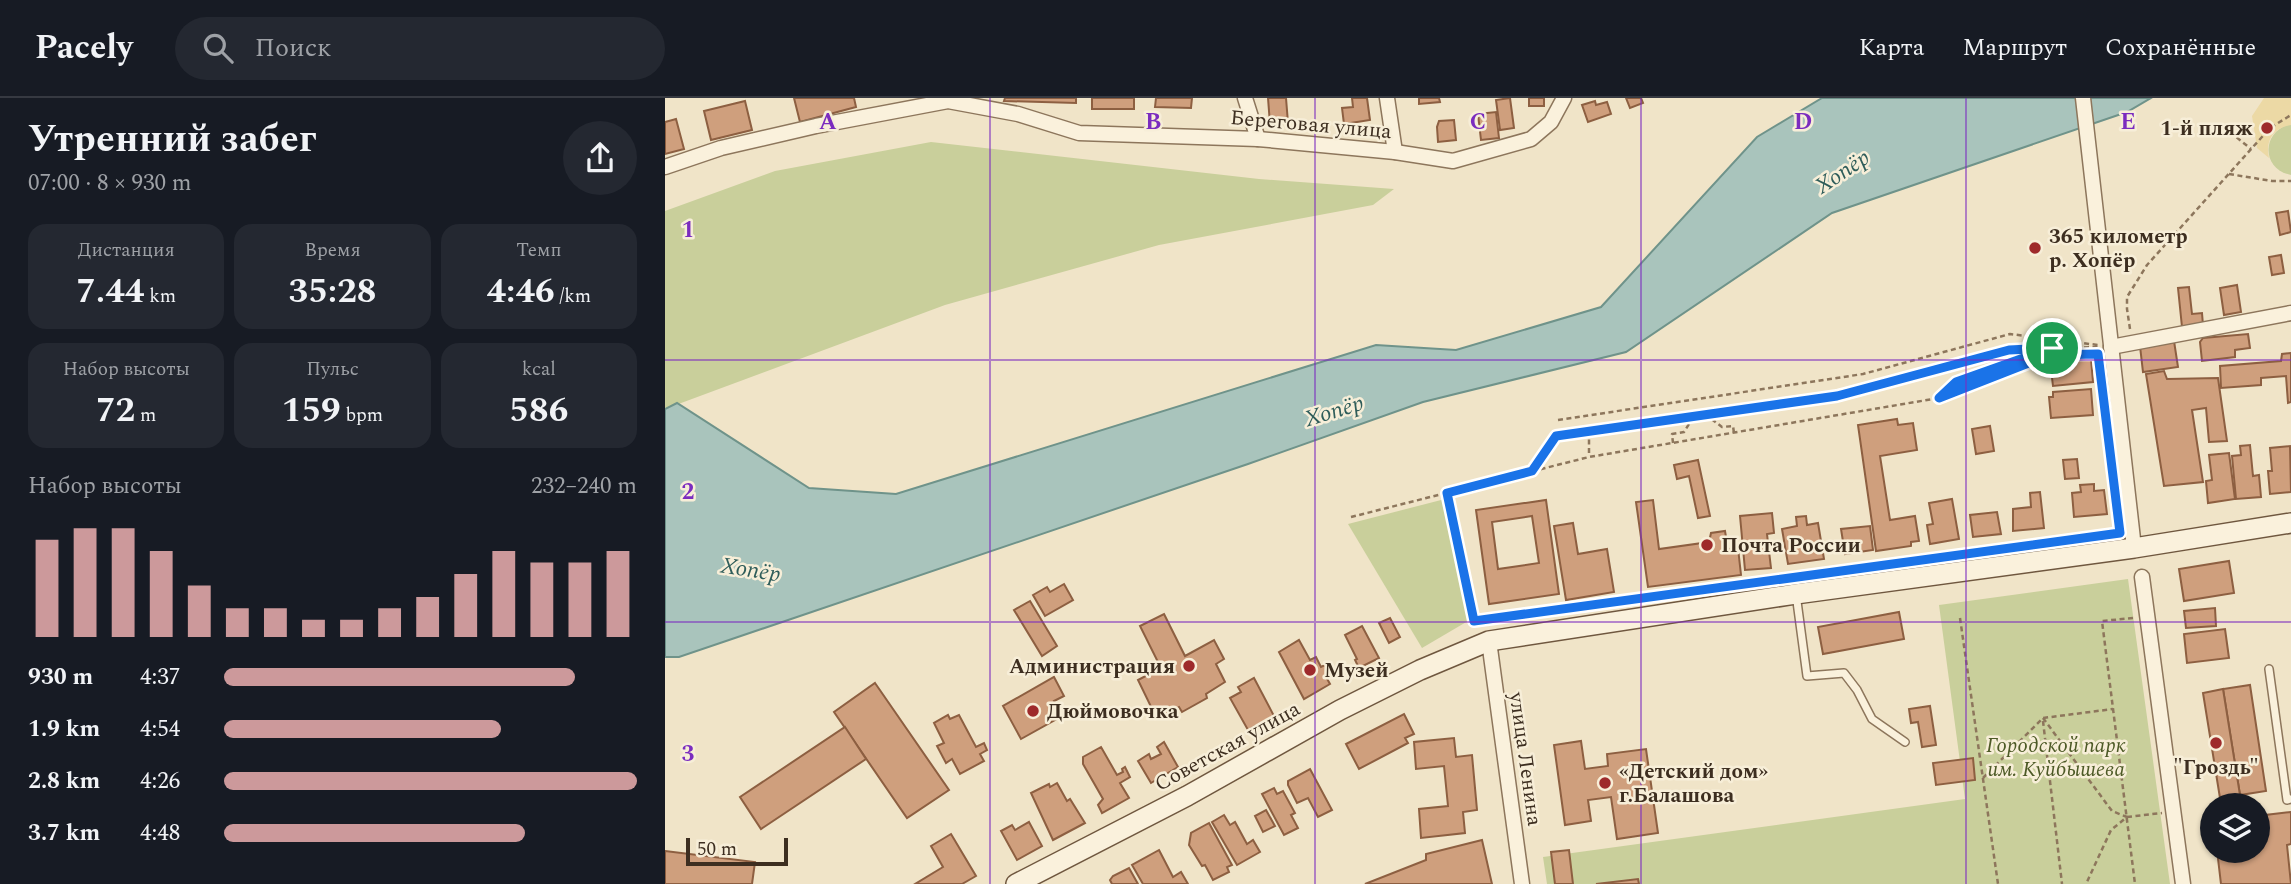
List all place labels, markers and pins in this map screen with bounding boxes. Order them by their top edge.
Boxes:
place label: 1-й пляж [2160,113,2253,145]
marker: 1-й пляж [2259,120,2275,136]
place label: 365 километр р. Хопёр [2049,221,2188,277]
marker: 365 километр р. Хопёр [2027,240,2043,256]
pin [2022,318,2082,378]
place label: Почта России [1721,530,1861,562]
marker: Почта России [1699,537,1715,553]
place label: Администрация [1009,651,1175,683]
place label: Музей [1324,655,1389,687]
marker: Администрация [1181,658,1197,674]
marker: Музей [1302,662,1318,678]
place label: Дюймовочка [1047,696,1179,728]
marker: Дюймовочка [1025,703,1041,719]
marker: "Гроздь" [2208,735,2224,751]
place label: "Гроздь" [2173,752,2259,784]
place label: «Детский дом» г.Балашова [1619,756,1769,812]
marker: «Детский дом» г.Балашова [1597,775,1613,791]

